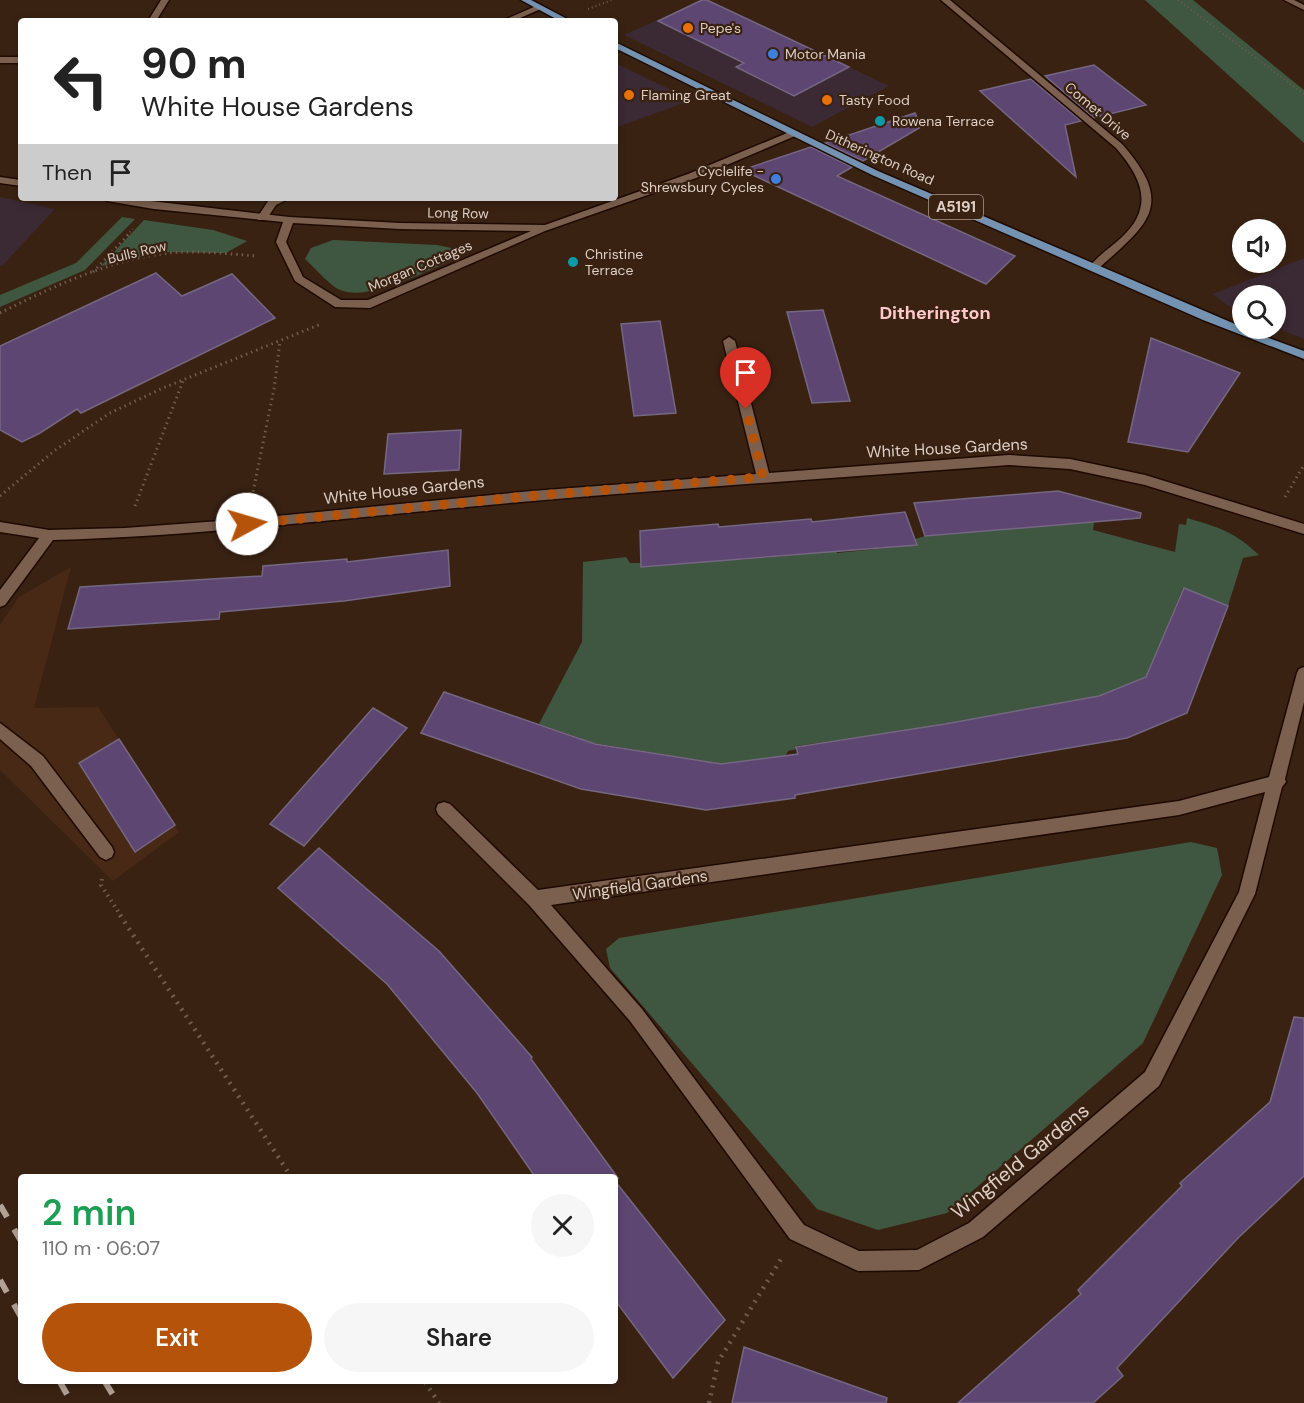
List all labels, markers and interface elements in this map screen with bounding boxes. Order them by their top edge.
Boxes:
place label: Pepe's [700,19,741,37]
marker: Pepe's [681,21,695,35]
text: 90 m [141,36,247,91]
icon: left [42,42,120,120]
place label: Motor Mania [785,45,866,63]
marker: Motor Mania [766,47,780,61]
street label: Comet Drive [1061,78,1135,144]
place label: Flaming Great [641,86,731,104]
marker: Flaming Great [622,88,636,102]
text: White House Gardens [141,89,414,124]
place label: Tasty Food [839,91,910,109]
marker: Tasty Food [820,93,834,107]
place label: Rowena Terrace [892,112,994,130]
marker: Rowena Terrace [873,114,887,128]
street label: Ditherington Road [823,125,937,189]
icon: arrive [104,156,137,189]
text: Then [42,158,92,187]
place label: Cyclelife - Shrewsbury Cycles [641,162,764,196]
marker: Cyclelife - Shrewsbury Cycles [769,172,783,186]
road number: A5191 [929,195,983,219]
street label: Long Row [427,203,489,223]
map controls [1232,219,1286,339]
button: sound [1232,219,1286,273]
street label: Bulls Row [106,236,169,268]
street label: Morgan Cottages [365,236,475,296]
place label: Christine Terrace [585,245,643,279]
marker: Christine Terrace [566,255,580,269]
button: search [1232,285,1286,339]
district label: Ditherington [879,301,991,325]
pin [720,347,771,409]
icon: arrive [729,356,762,389]
street label: White House Gardens [866,433,1028,463]
street label: White House Gardens [323,471,485,509]
position arrow [215,492,279,556]
street label: Wingfield Gardens [571,865,709,905]
street label: Wingfield Gardens [946,1097,1094,1225]
text: 2 min [42,1189,136,1236]
button: close [531,1194,594,1257]
text: 110 m · 06:07 [42,1235,160,1261]
button: Exit [42,1303,312,1372]
button: Share [324,1303,594,1372]

